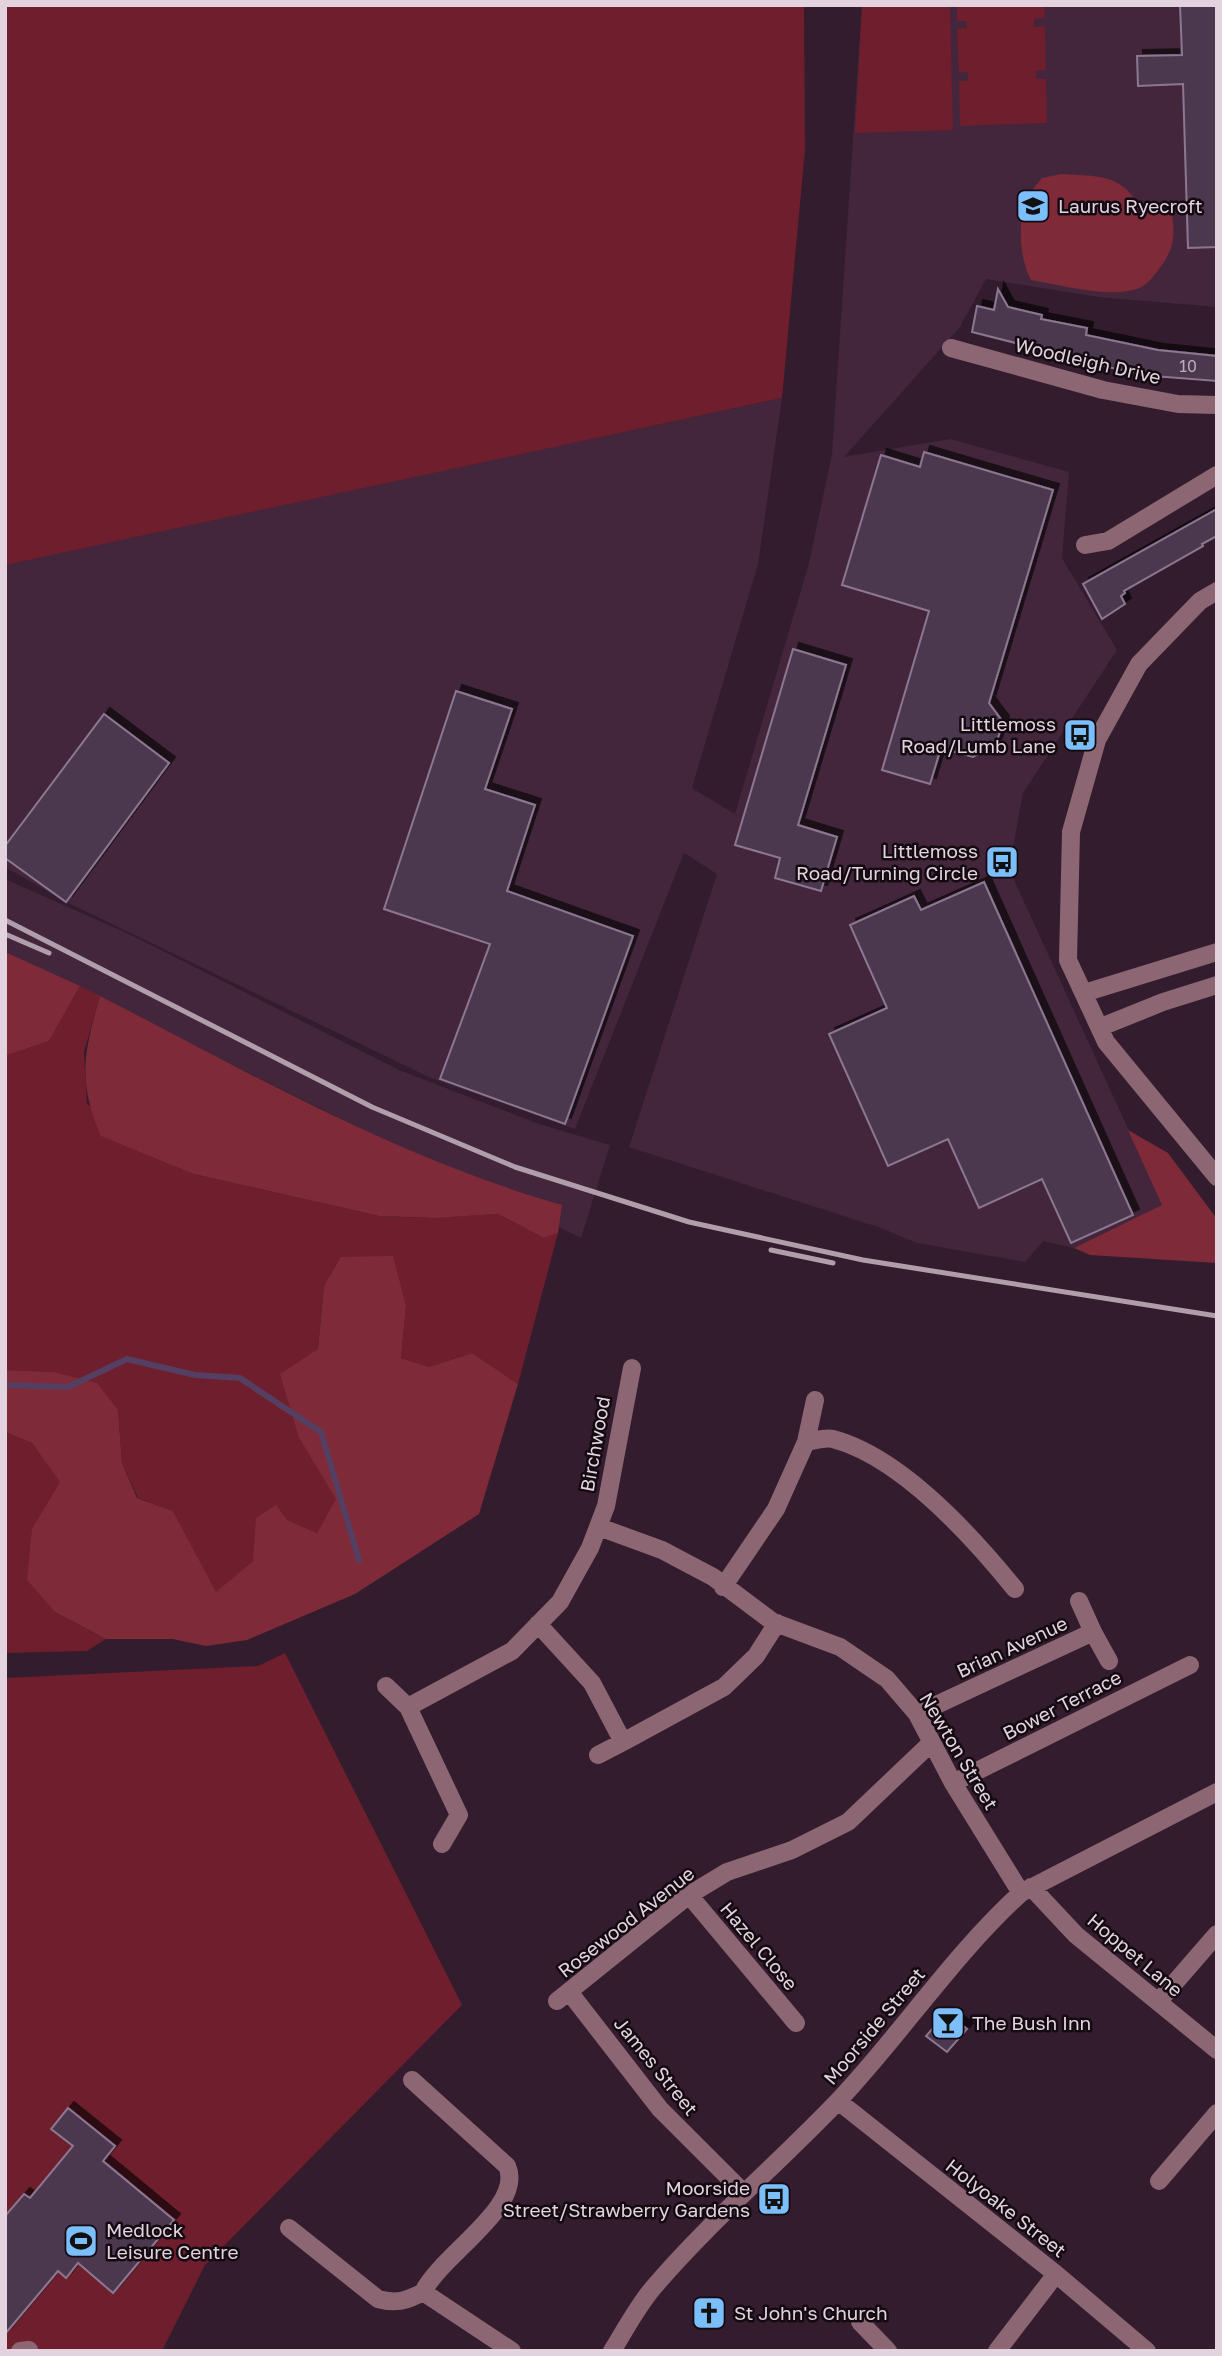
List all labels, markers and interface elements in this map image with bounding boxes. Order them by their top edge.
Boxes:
school or university icon: Laurus Ryecroft [1014,187,1052,225]
place label: Laurus Ryecroft [1058,194,1203,217]
street label: Woodleigh Drive [1013,333,1163,388]
house number: 10 [1179,356,1197,376]
place label: Littlemoss Road/Lumb Lane [901,712,1056,757]
bus stop icon: Littlemoss Road/Lumb Lane [1061,716,1099,754]
place label: Littlemoss Road/Turning Circle [796,839,978,884]
bus stop icon: Littlemoss Road/Turning Circle [983,843,1021,881]
street label: Birchwood [575,1394,614,1493]
street label: Brian Avenue [953,1611,1071,1682]
street label: Bower Terrace [999,1665,1125,1744]
street label: Newton Street [915,1688,1003,1814]
street label: Rosewood Avenue [553,1861,698,1982]
street label: Hazel Close [716,1897,803,1994]
street label: Hoppet Lane [1083,1908,1188,2001]
street label: Moorside Street [818,1963,929,2089]
bar icon: The Bush Inn [929,2004,967,2042]
place label: The Bush Inn [972,2011,1091,2034]
street label: James Street [610,2012,703,2120]
street label: Holyoake Street [942,2154,1071,2262]
place label: Moorside Street/Strawberry Gardens [503,2176,750,2221]
bus stop icon: Moorside Street/Strawberry Gardens [755,2180,793,2218]
place label: Medlock Leisure Centre [106,2218,239,2263]
sports icon: Medlock Leisure Centre [62,2222,100,2260]
church icon: St John's Church [690,2294,728,2332]
place label: St John's Church [734,2301,888,2324]

